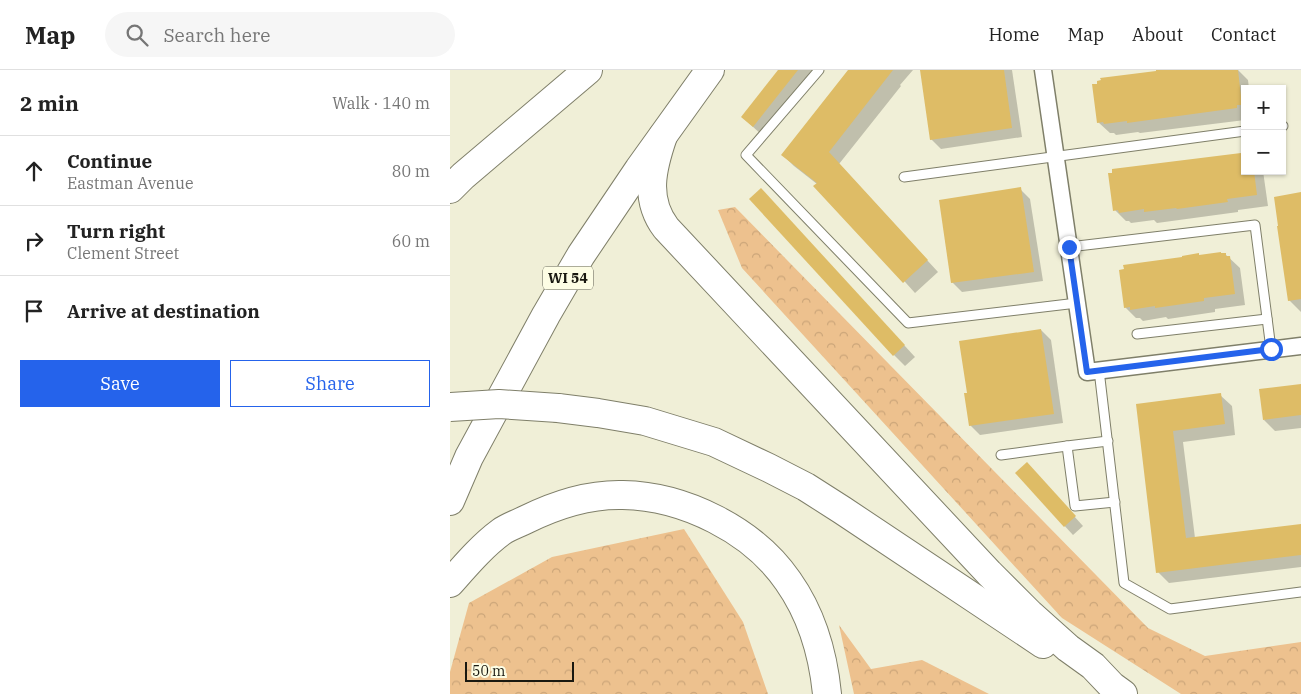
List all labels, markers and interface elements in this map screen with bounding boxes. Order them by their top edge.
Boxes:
search box [105,12,455,57]
text: Map [25,19,75,51]
icon: search [123,21,151,49]
text: Search here [163,23,270,47]
text: Home [988,23,1040,46]
text: Map [1068,23,1104,46]
text: About [1132,23,1183,46]
text: Contact [1211,23,1276,46]
map controls [1241,85,1286,175]
button: + [1241,85,1286,130]
text: 2 min [20,89,79,117]
text: Walk · 140 m [332,93,430,113]
button: − [1241,130,1286,175]
text: Continue [67,149,152,173]
icon: ahead [20,157,48,185]
text: 80 m [392,161,430,181]
text: Eastman Avenue [67,173,194,193]
text: Turn right [67,219,165,243]
icon: right [20,227,48,255]
text: 60 m [392,231,430,251]
route end [1058,236,1081,259]
text: Clement Street [67,243,179,263]
road number: WI 54 [543,267,593,290]
icon: arrive [20,297,48,325]
text: Arrive at destination [67,299,260,323]
route start [1260,338,1283,361]
button: Save [20,360,220,407]
button: Share [230,360,430,407]
scale bar [465,659,574,682]
text: 50 m [472,662,505,680]

